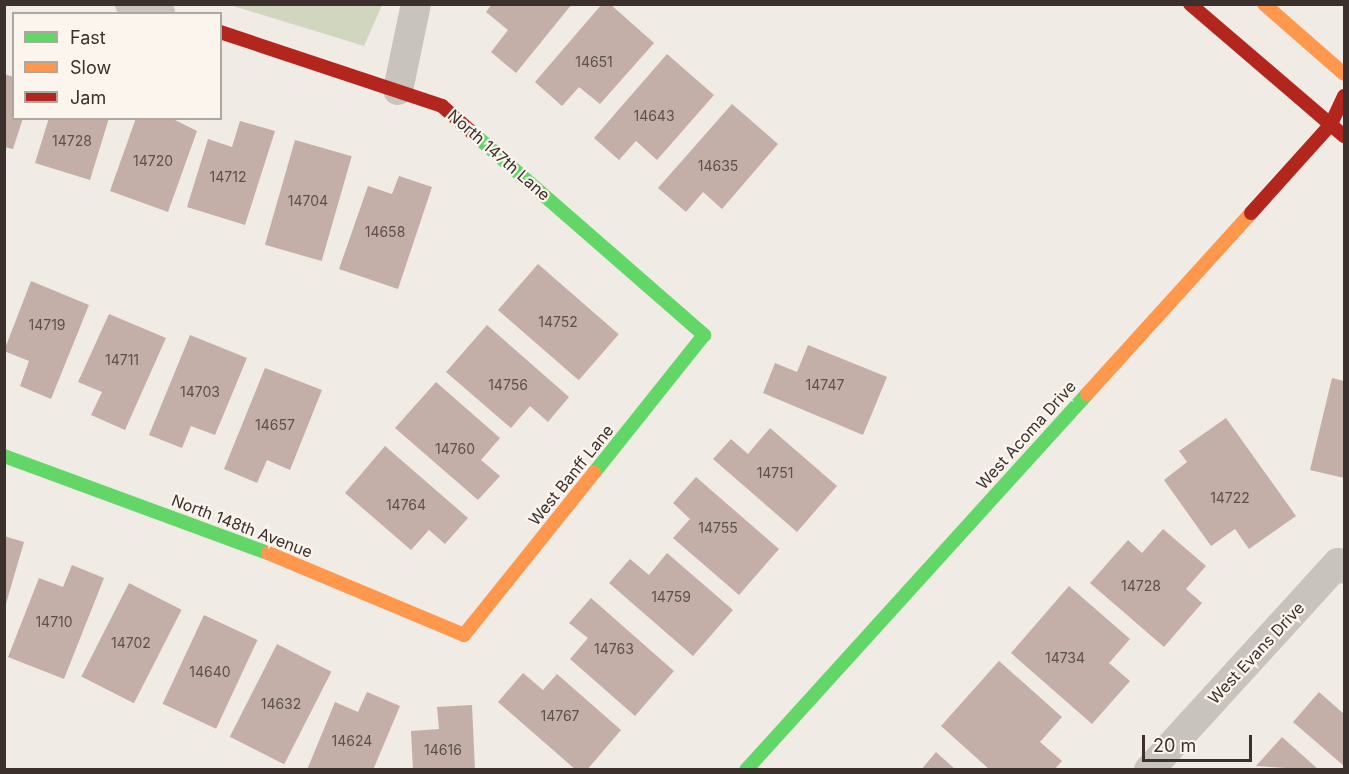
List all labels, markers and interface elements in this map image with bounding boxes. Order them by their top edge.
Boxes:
legend [12,12,222,120]
text: Fast [70,27,106,48]
house number: 14651 [575,54,613,70]
text: Slow [70,57,111,78]
text: Jam [70,87,106,108]
street label: North 147th Lane [444,105,554,205]
house number: 14643 [633,108,675,124]
house number: 14728 [52,133,92,149]
house number: 14720 [133,153,173,169]
house number: 14635 [698,158,738,174]
house number: 14712 [210,169,246,185]
house number: 14704 [288,193,328,209]
house number: 14658 [365,224,405,240]
house number: 14752 [538,314,578,330]
house number: 14719 [28,317,66,333]
house number: 14711 [105,352,139,368]
house number: 14756 [488,377,528,393]
house number: 14747 [806,377,844,393]
street label: West Acoma Drive [972,377,1080,493]
house number: 14703 [180,384,220,400]
house number: 14657 [255,417,295,433]
street label: West Banff Lane [525,421,617,529]
house number: 14760 [435,441,475,457]
house number: 14751 [757,465,793,481]
street label: North 148th Avenue [169,490,315,562]
house number: 14722 [1210,490,1250,506]
house number: 14764 [386,497,426,513]
house number: 14755 [698,520,738,536]
house number: 14728 [1121,578,1161,594]
house number: 14759 [651,589,691,605]
street label: West Evans Drive [1204,598,1308,708]
house number: 14710 [35,614,73,630]
house number: 14702 [111,635,151,651]
house number: 14763 [594,641,634,657]
house number: 14734 [1045,650,1085,666]
house number: 14640 [189,664,231,680]
house number: 14632 [261,696,301,712]
house number: 14767 [540,708,580,724]
scale bar [1145,723,1254,761]
house number: 14624 [332,733,372,749]
text: 20 m [1153,735,1196,756]
house number: 14616 [424,742,462,758]

